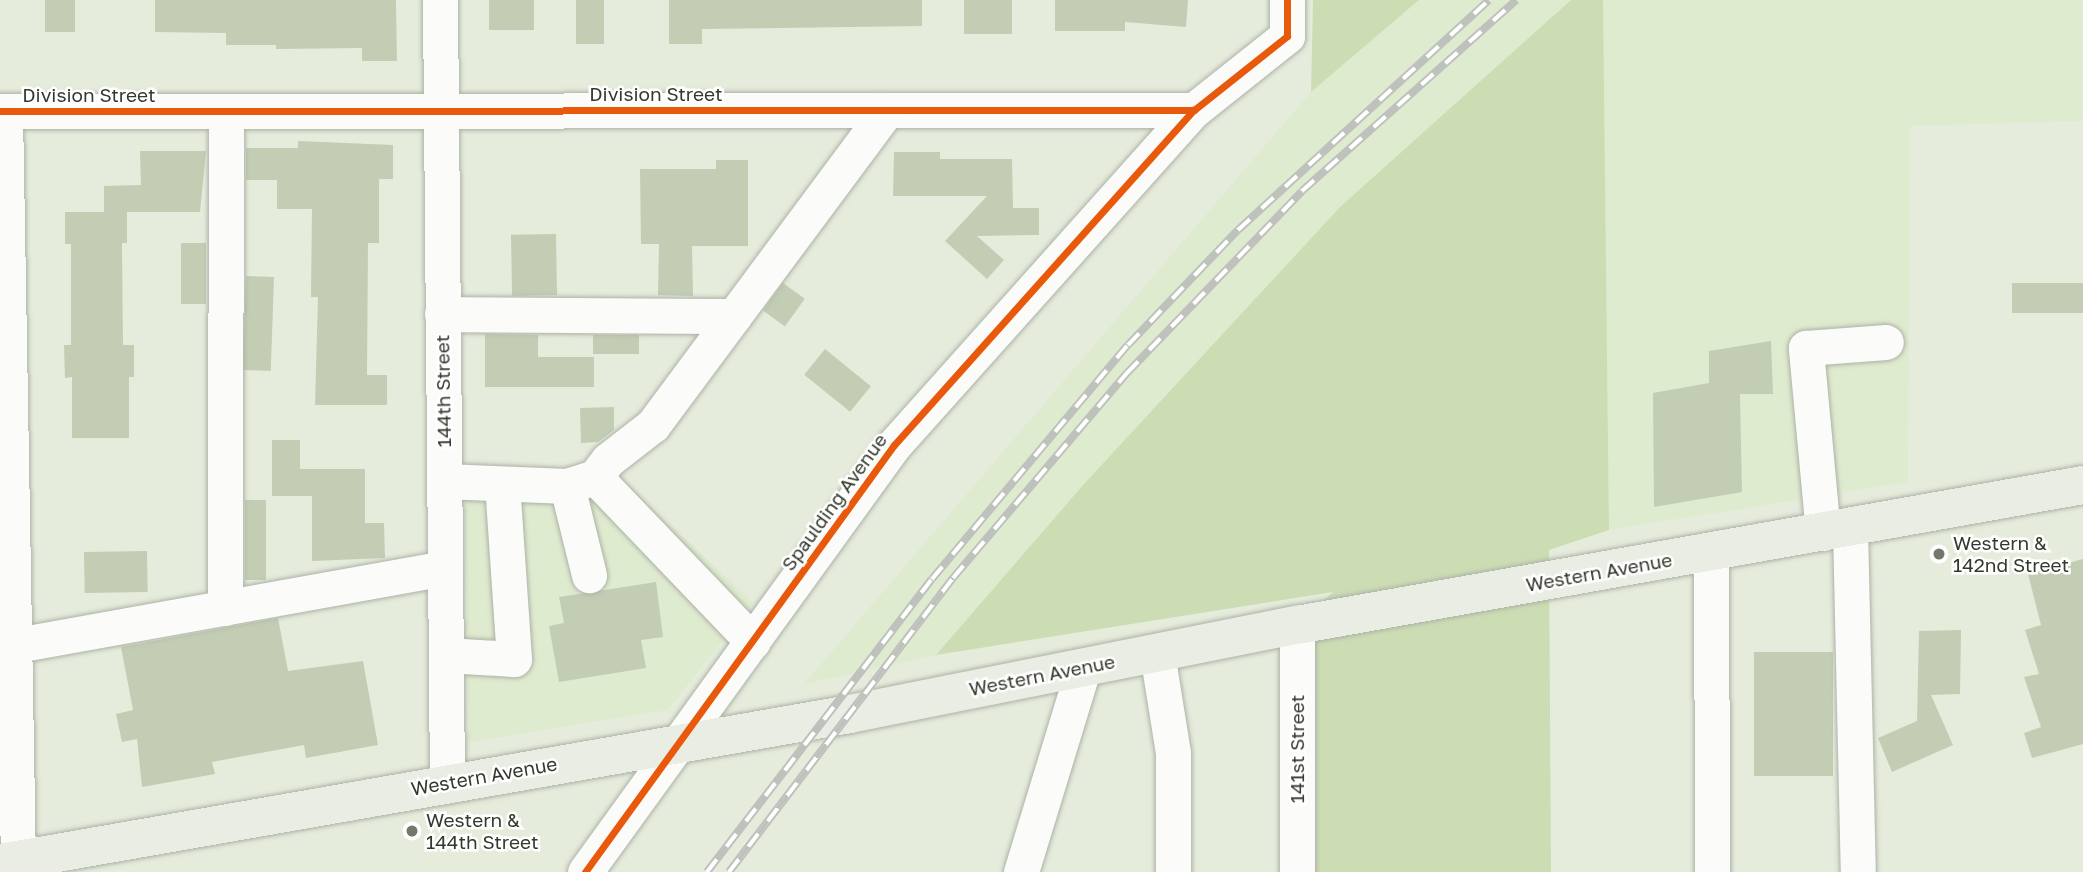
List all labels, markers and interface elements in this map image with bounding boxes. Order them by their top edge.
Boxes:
street label: Division Street [589,83,723,105]
street label: Division Street [22,84,156,106]
street label: 144th Street [431,334,455,448]
street label: Spaulding Avenue [777,429,891,575]
place label: Western & 142nd Street [1953,532,2069,576]
marker: Western & 142nd Street [1931,546,1947,562]
street label: Western Avenue [1524,548,1674,596]
street label: Western Avenue [967,650,1117,700]
street label: 141st Street [1286,695,1308,803]
street label: Western Avenue [409,752,559,800]
place label: Western & 144th Street [426,809,539,853]
marker: Western & 144th Street [404,823,420,839]

